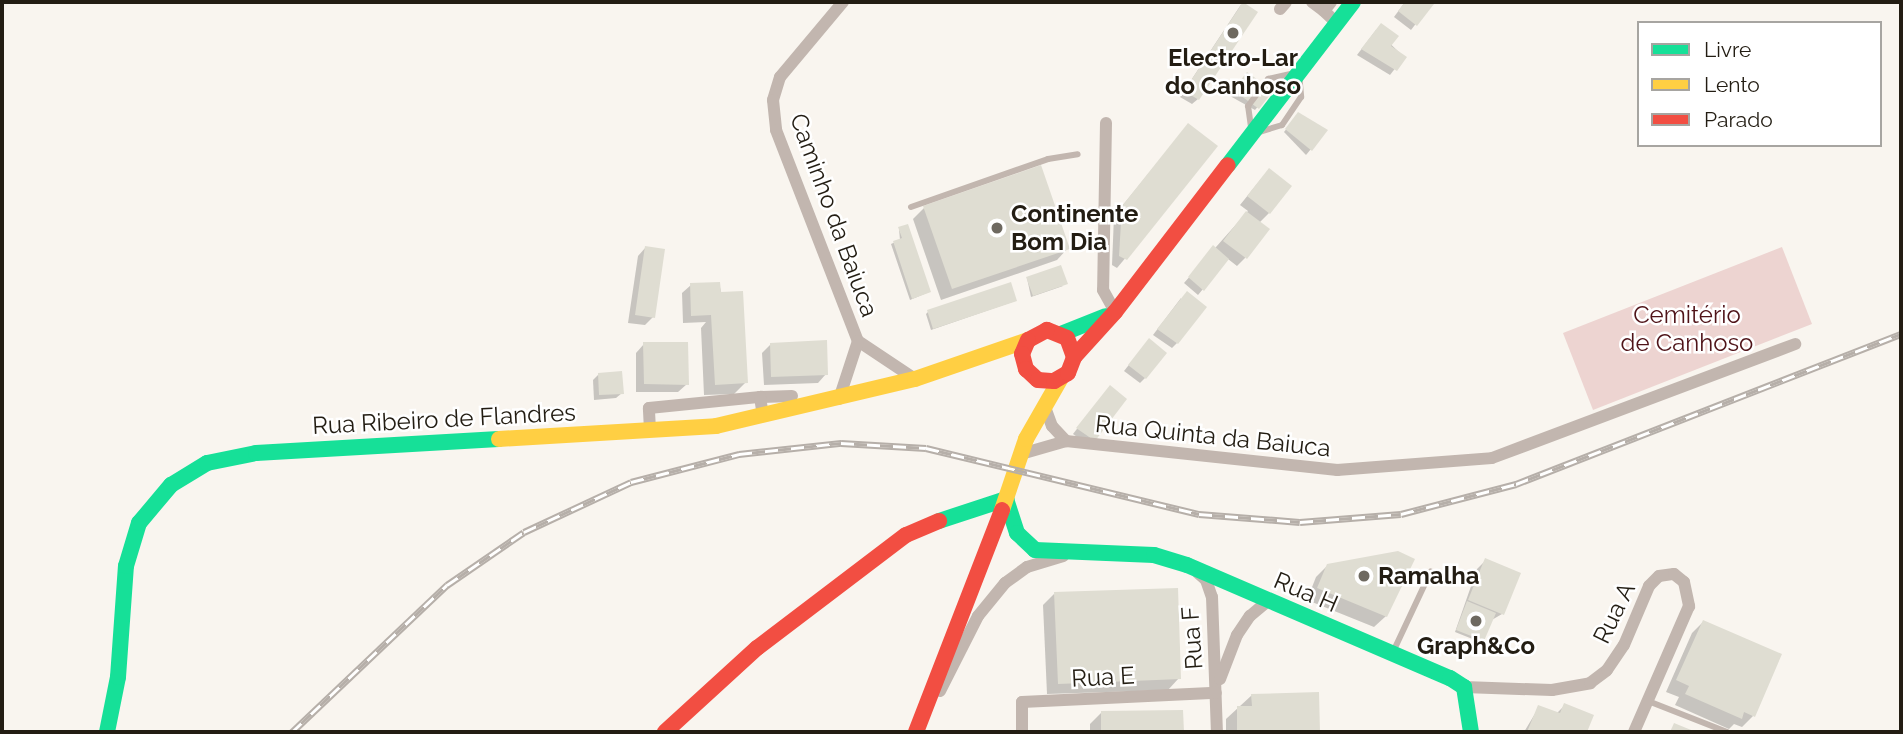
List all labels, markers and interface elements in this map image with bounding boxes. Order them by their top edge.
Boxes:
legend [1637,21,1882,147]
marker: Electro-Lar do Canhoso [1225,25,1241,41]
text: Livre [1704,37,1751,62]
place label: Electro-Lar do Canhoso [1165,44,1301,100]
text: Lento [1704,72,1760,97]
text: Parado [1704,107,1773,132]
street label: Caminho da Baiuca [784,109,884,321]
place label: Continente Bom Dia [1011,200,1138,256]
marker: Continente Bom Dia [989,220,1005,236]
park label: Cemitério de Canhoso [1621,301,1753,357]
street label: Rua Ribeiro de Flandres [312,398,576,440]
street label: Rua Quinta da Baiuca [1094,409,1332,463]
place label: Ramalha [1378,562,1480,590]
street label: Rua H [1270,566,1342,618]
marker: Ramalha [1356,568,1372,584]
street label: Rua A [1587,577,1641,649]
street label: Rua F [1175,606,1209,670]
marker: Graph&Co [1468,613,1484,629]
place label: Graph&Co [1417,632,1535,660]
street label: Rua E [1071,661,1135,693]

